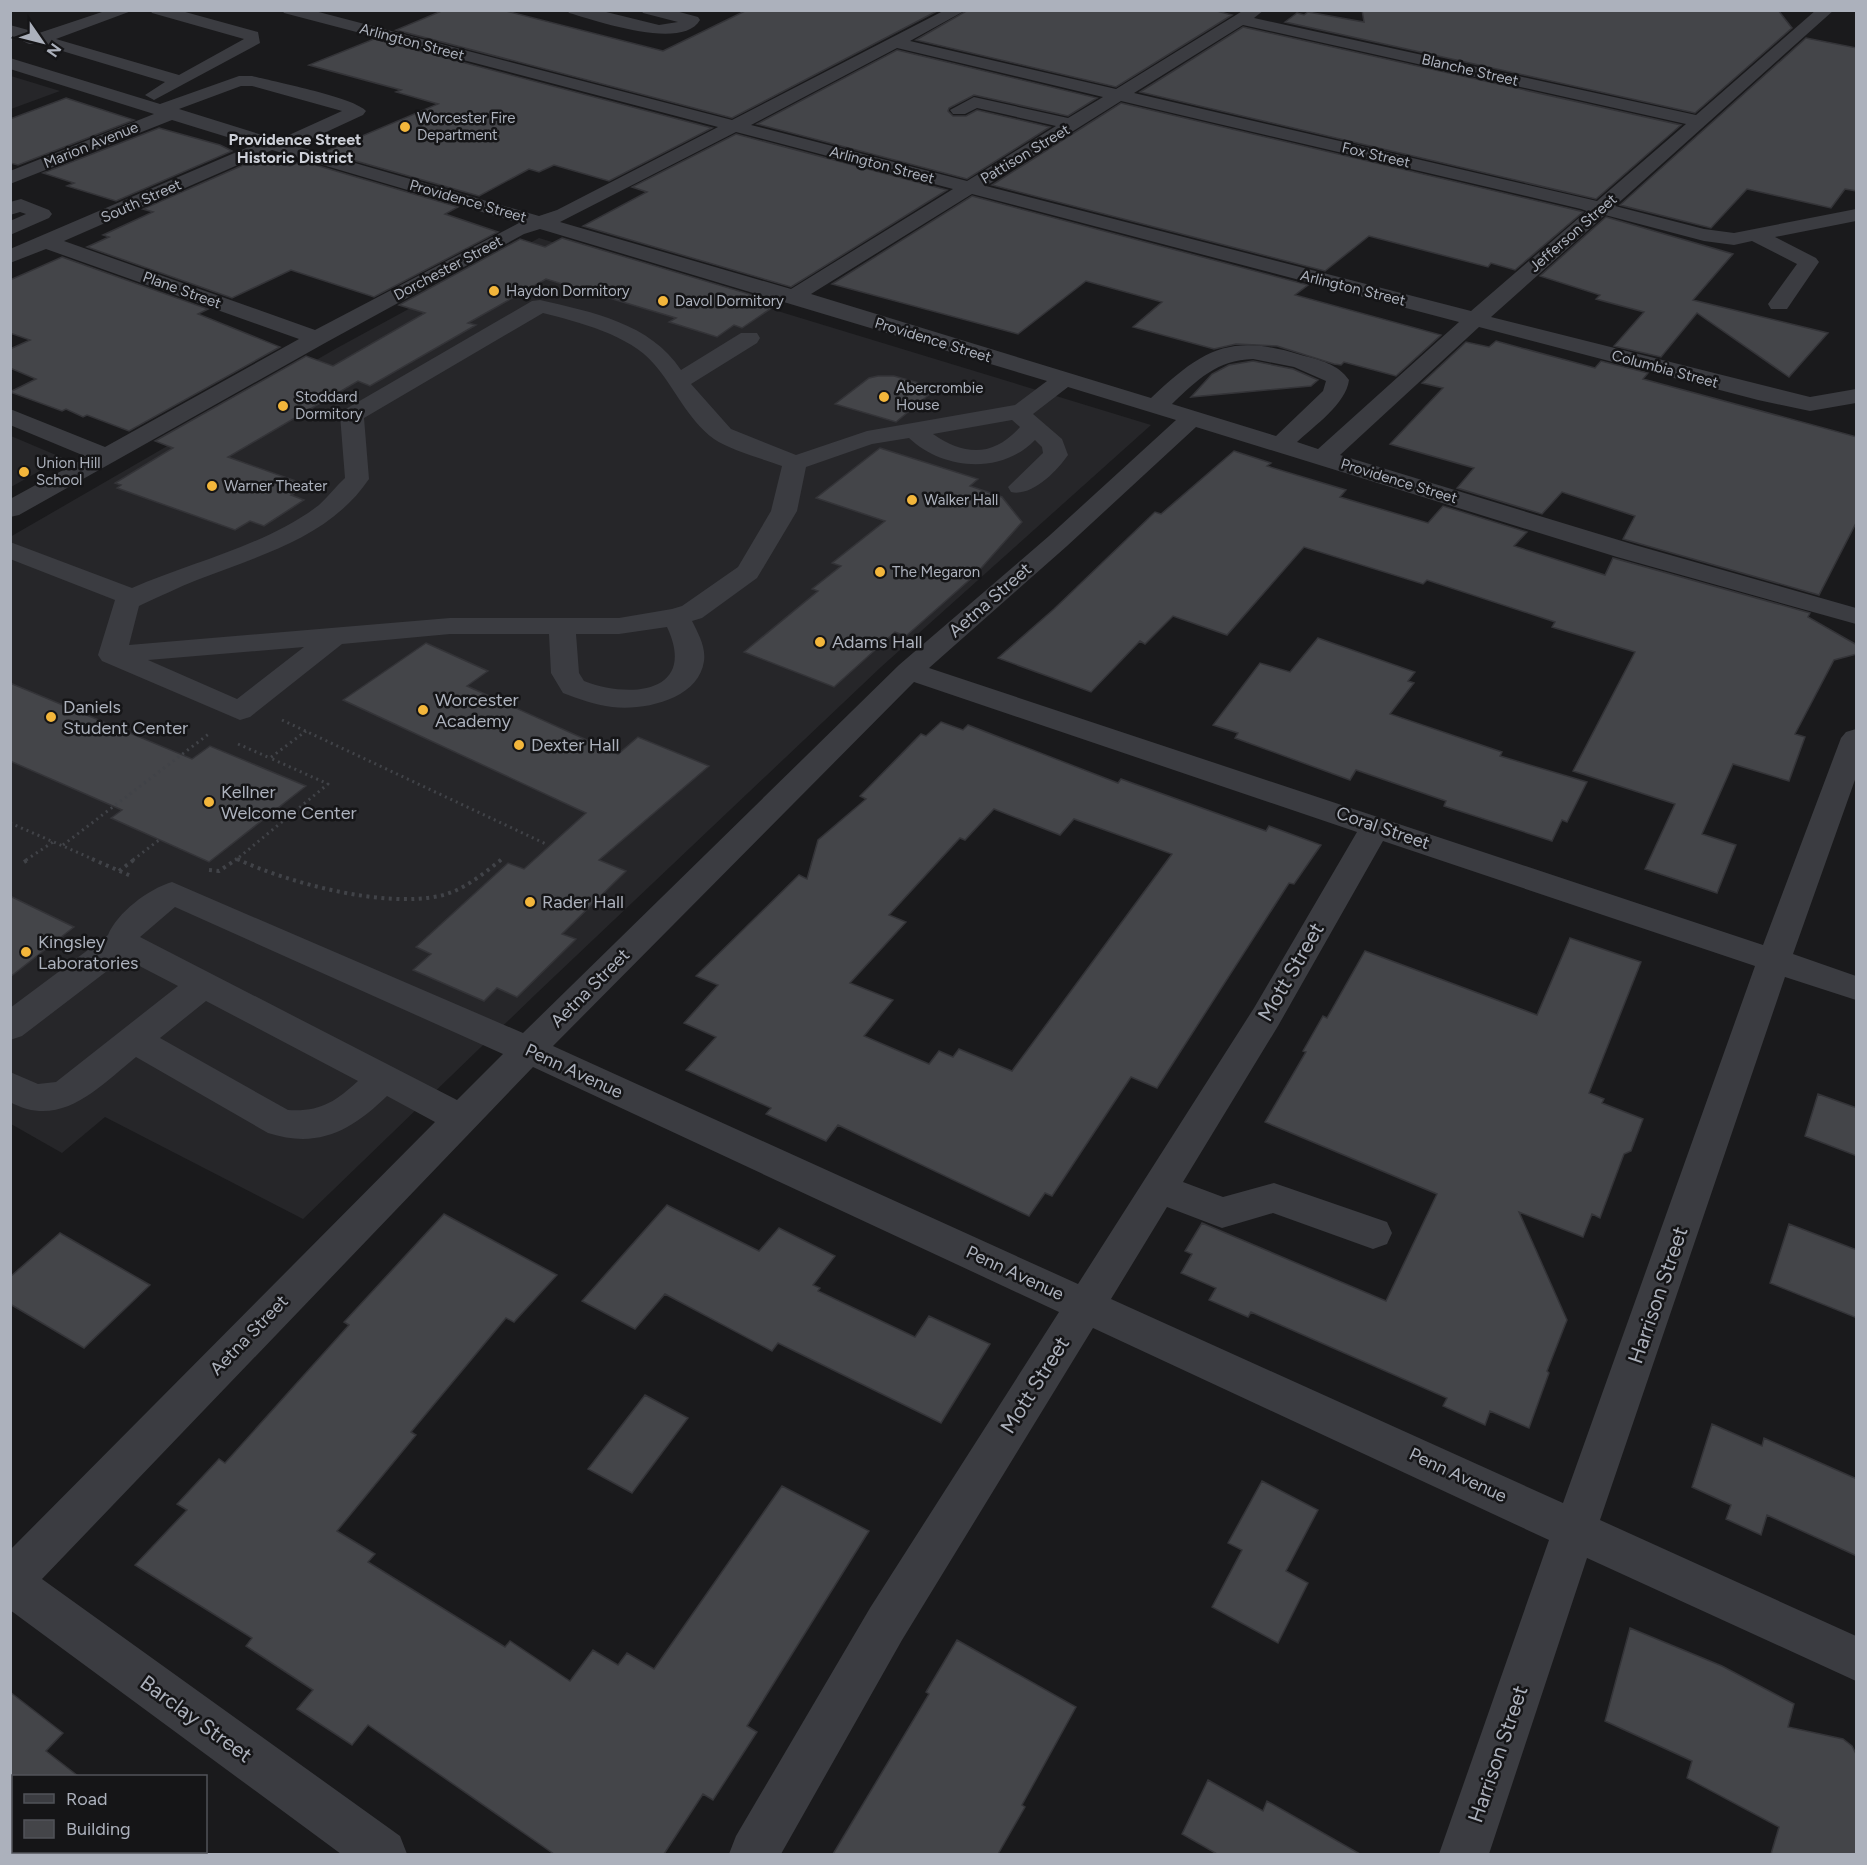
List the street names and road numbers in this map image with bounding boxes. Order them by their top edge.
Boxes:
street label: Arlington Street [358,19,467,65]
street label: Blanche Street [1420,50,1521,90]
street label: Marion Avenue [41,118,141,172]
street label: Pattison Street [977,120,1073,188]
street label: Fox Street [1340,138,1412,172]
street label: Arlington Street [828,142,937,188]
street label: South Street [98,175,184,227]
street label: Providence Street [407,176,529,226]
street label: Jefferson Street [1526,190,1621,276]
street label: Dorchester Street [391,232,506,304]
street label: Arlington Street [1299,266,1408,310]
street label: Plane Street [140,268,224,313]
street label: Providence Street [873,314,994,366]
street label: Columbia Street [1610,346,1721,392]
street label: Providence Street [1339,455,1460,507]
street label: Aetna Street [944,558,1036,642]
street label: Coral Street [1333,802,1433,854]
street label: Mott Street [1252,918,1329,1026]
street label: Aetna Street [546,944,634,1032]
street label: Penn Avenue [522,1039,627,1103]
street label: Harrison Street [1622,1223,1693,1367]
street label: Penn Avenue [963,1241,1068,1305]
street label: Aetna Street [205,1290,293,1380]
street label: Mott Street [995,1331,1074,1438]
street label: Penn Avenue [1406,1443,1511,1507]
street label: Barclay Street [135,1670,257,1768]
street label: Harrison Street [1462,1682,1533,1826]

